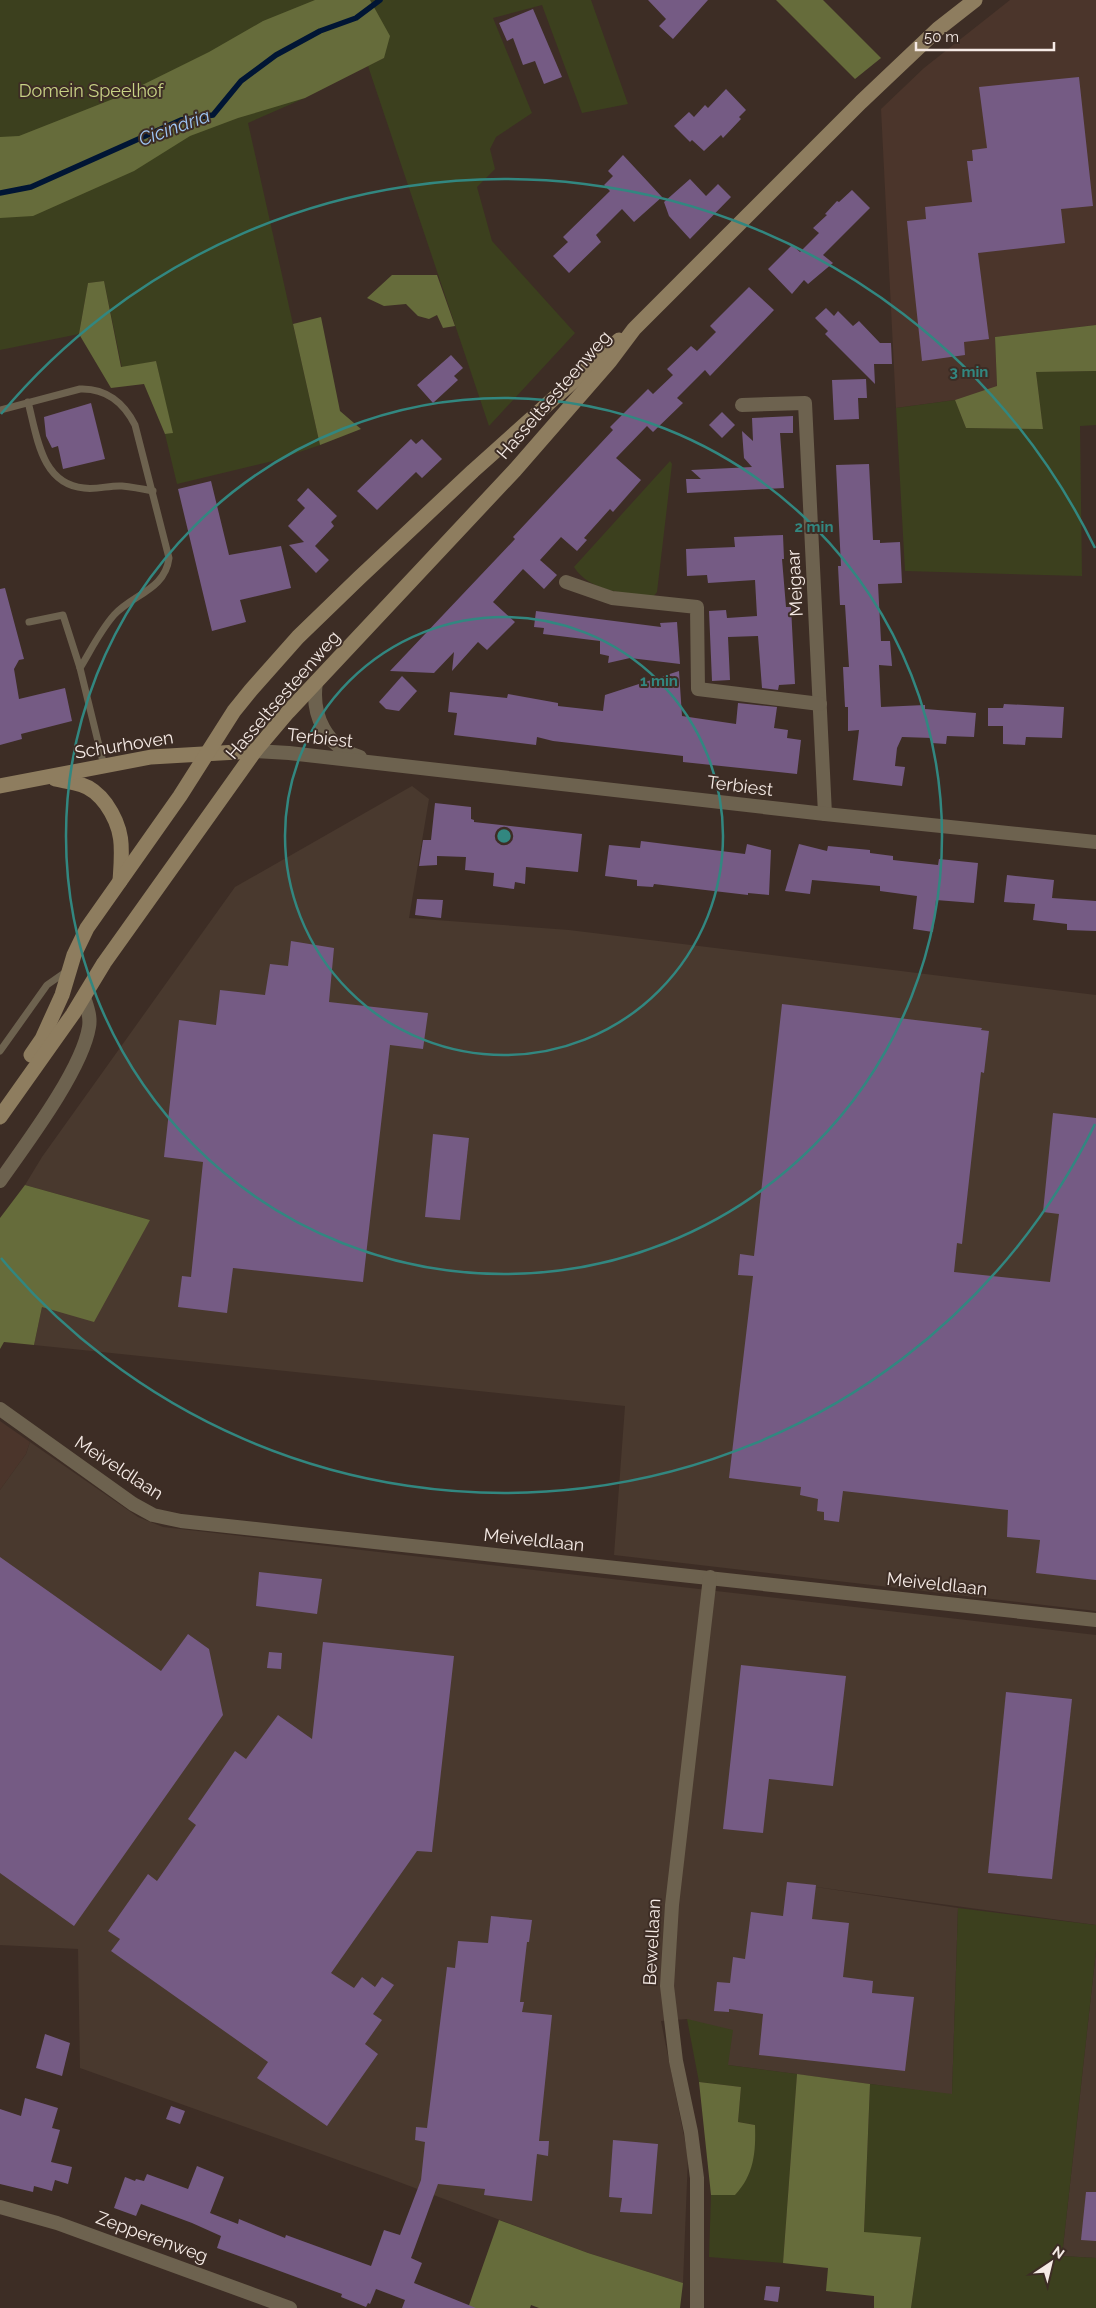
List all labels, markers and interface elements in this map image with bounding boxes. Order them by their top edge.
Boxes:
scale bar [916,20,1054,52]
text: 50 m [924,28,959,46]
park label: Domein Speelhof [19,80,164,101]
water label: Cicindria [135,104,213,150]
street label: Hasseltsesteenweg [492,326,615,463]
text: 3 min [950,363,988,381]
text: 2 min [795,518,833,536]
street label: Meigaar [782,548,807,617]
street label: Hasseltsesteenweg [221,626,344,763]
text: 1 min [640,672,678,690]
street label: Terbiest [286,724,354,751]
street label: Schurhoven [73,726,175,763]
street label: Terbiest [706,771,774,800]
centre of rings [495,827,513,845]
street label: Meiveldlaan [71,1431,167,1504]
street label: Meiveldlaan [483,1524,585,1555]
street label: Meiveldlaan [886,1568,988,1599]
street label: Bewellaan [639,1898,664,1986]
street label: Zepperenweg [93,2207,211,2266]
north arrow [1026,2238,1076,2288]
text: N [1049,2243,1067,2262]

